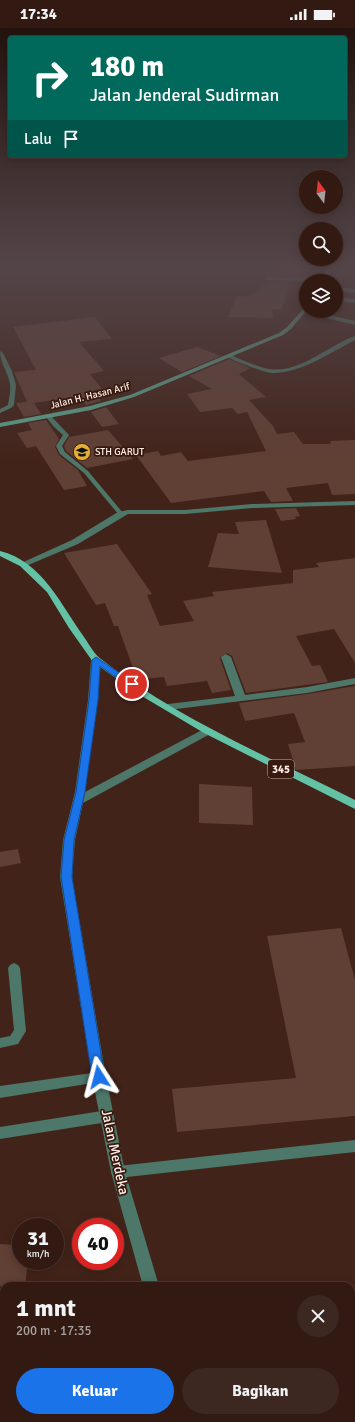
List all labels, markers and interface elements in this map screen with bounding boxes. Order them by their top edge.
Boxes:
text: 17:34 [20,5,57,23]
text: 180 m [90,50,164,84]
icon: right [24,52,76,104]
text: Jalan Jenderal Sudirman [90,84,279,106]
icon: arrive [60,128,82,150]
text: Lalu [24,130,52,148]
north arrow [299,170,343,214]
map controls [299,170,343,318]
button: search [299,222,343,266]
button: layers [299,274,343,318]
street label: Jalan H. Hasan Arif [49,380,132,412]
school or university icon: STH GARUT [72,442,92,462]
place label: STH GARUT [95,446,144,458]
pin [115,667,149,701]
icon: arrive [121,673,143,695]
road number: 345 [268,760,294,778]
position arrow [78,1056,120,1098]
street label: Jalan Merdeka [98,1108,132,1196]
speed limit sign: 40 [72,1218,124,1270]
text: 31 [27,1226,49,1251]
text: km/h [27,1248,49,1260]
text: 1 mnt [16,1293,76,1323]
button: close [297,1295,339,1337]
text: 200 m · 17:35 [16,1323,92,1339]
button: Keluar [16,1368,174,1414]
button: Bagikan [182,1368,339,1414]

